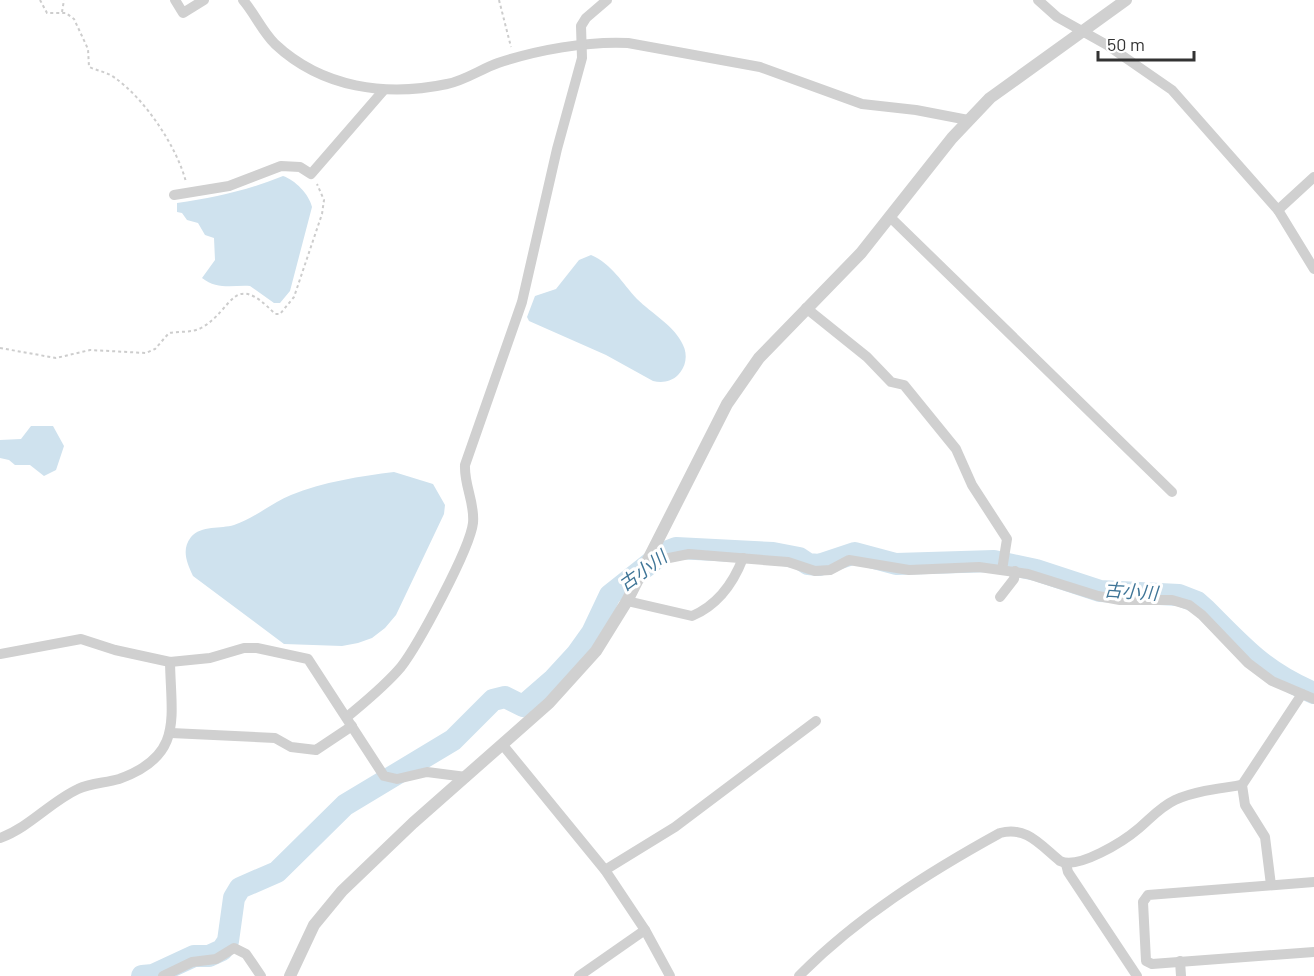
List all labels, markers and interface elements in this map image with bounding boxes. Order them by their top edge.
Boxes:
scale bar [1098,24,1194,62]
text: 50 m [1107,33,1145,55]
water label: 古小川 [614,544,672,595]
water label: 古小川 [1103,578,1161,604]

